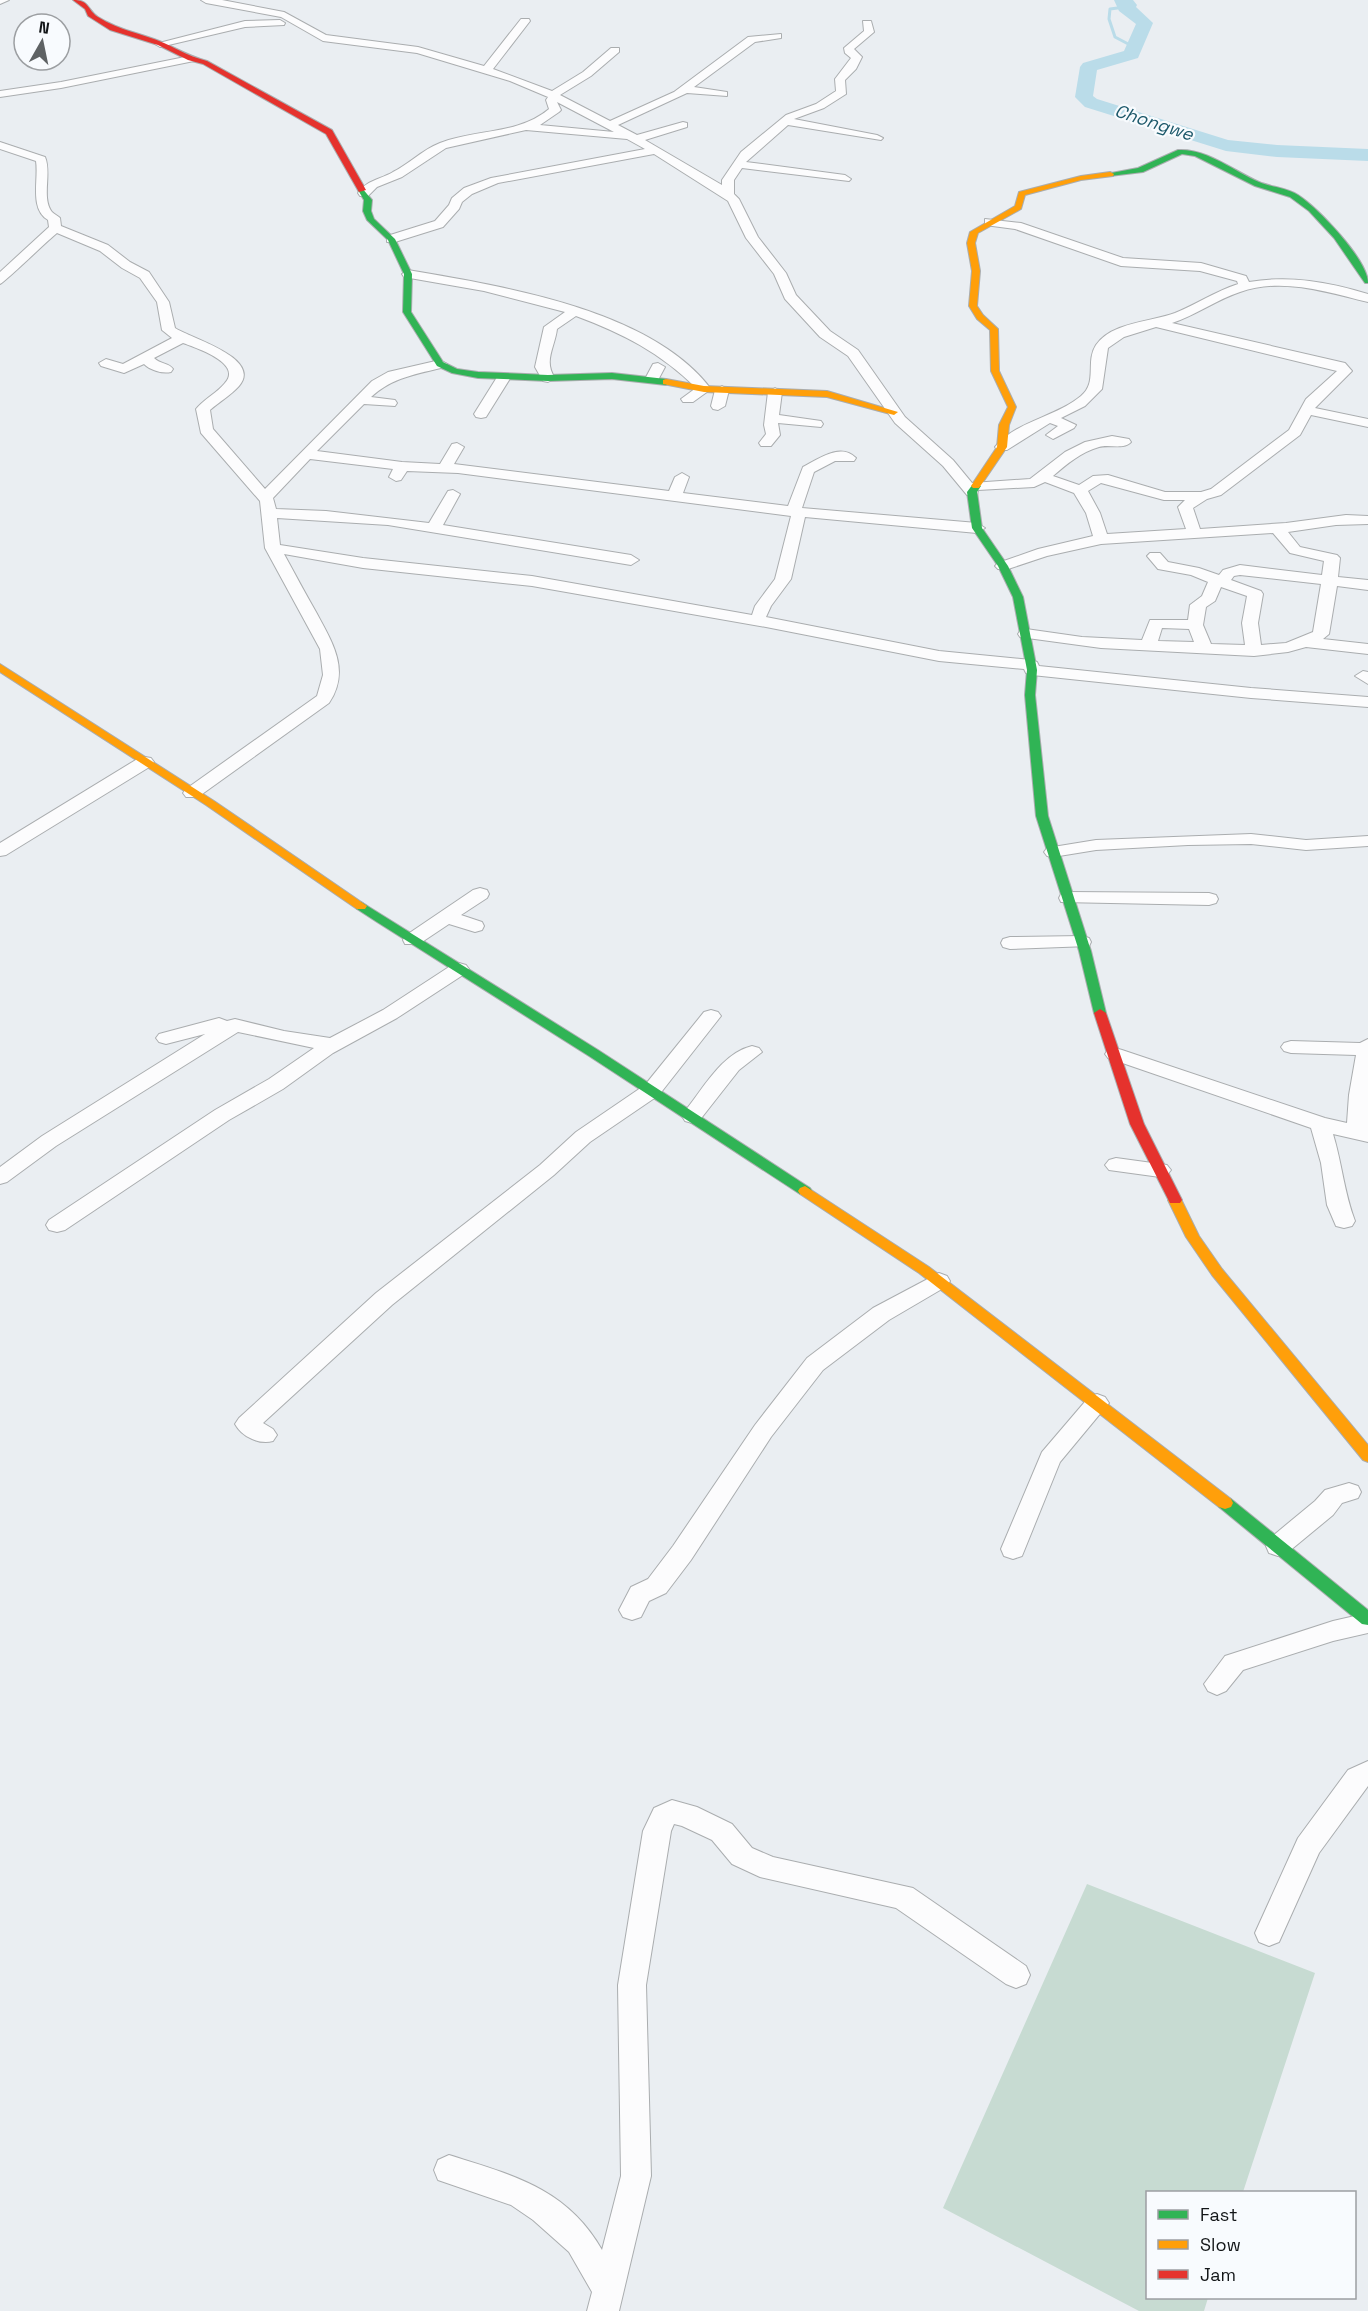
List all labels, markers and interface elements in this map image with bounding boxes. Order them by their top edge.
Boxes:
north arrow [12,12,72,72]
text: N [37,16,51,39]
water label: Chongwe [1112,99,1197,146]
legend [1146,2191,1356,2299]
text: Fast [1200,2203,1237,2226]
text: Slow [1200,2233,1241,2256]
text: Jam [1200,2263,1236,2286]

